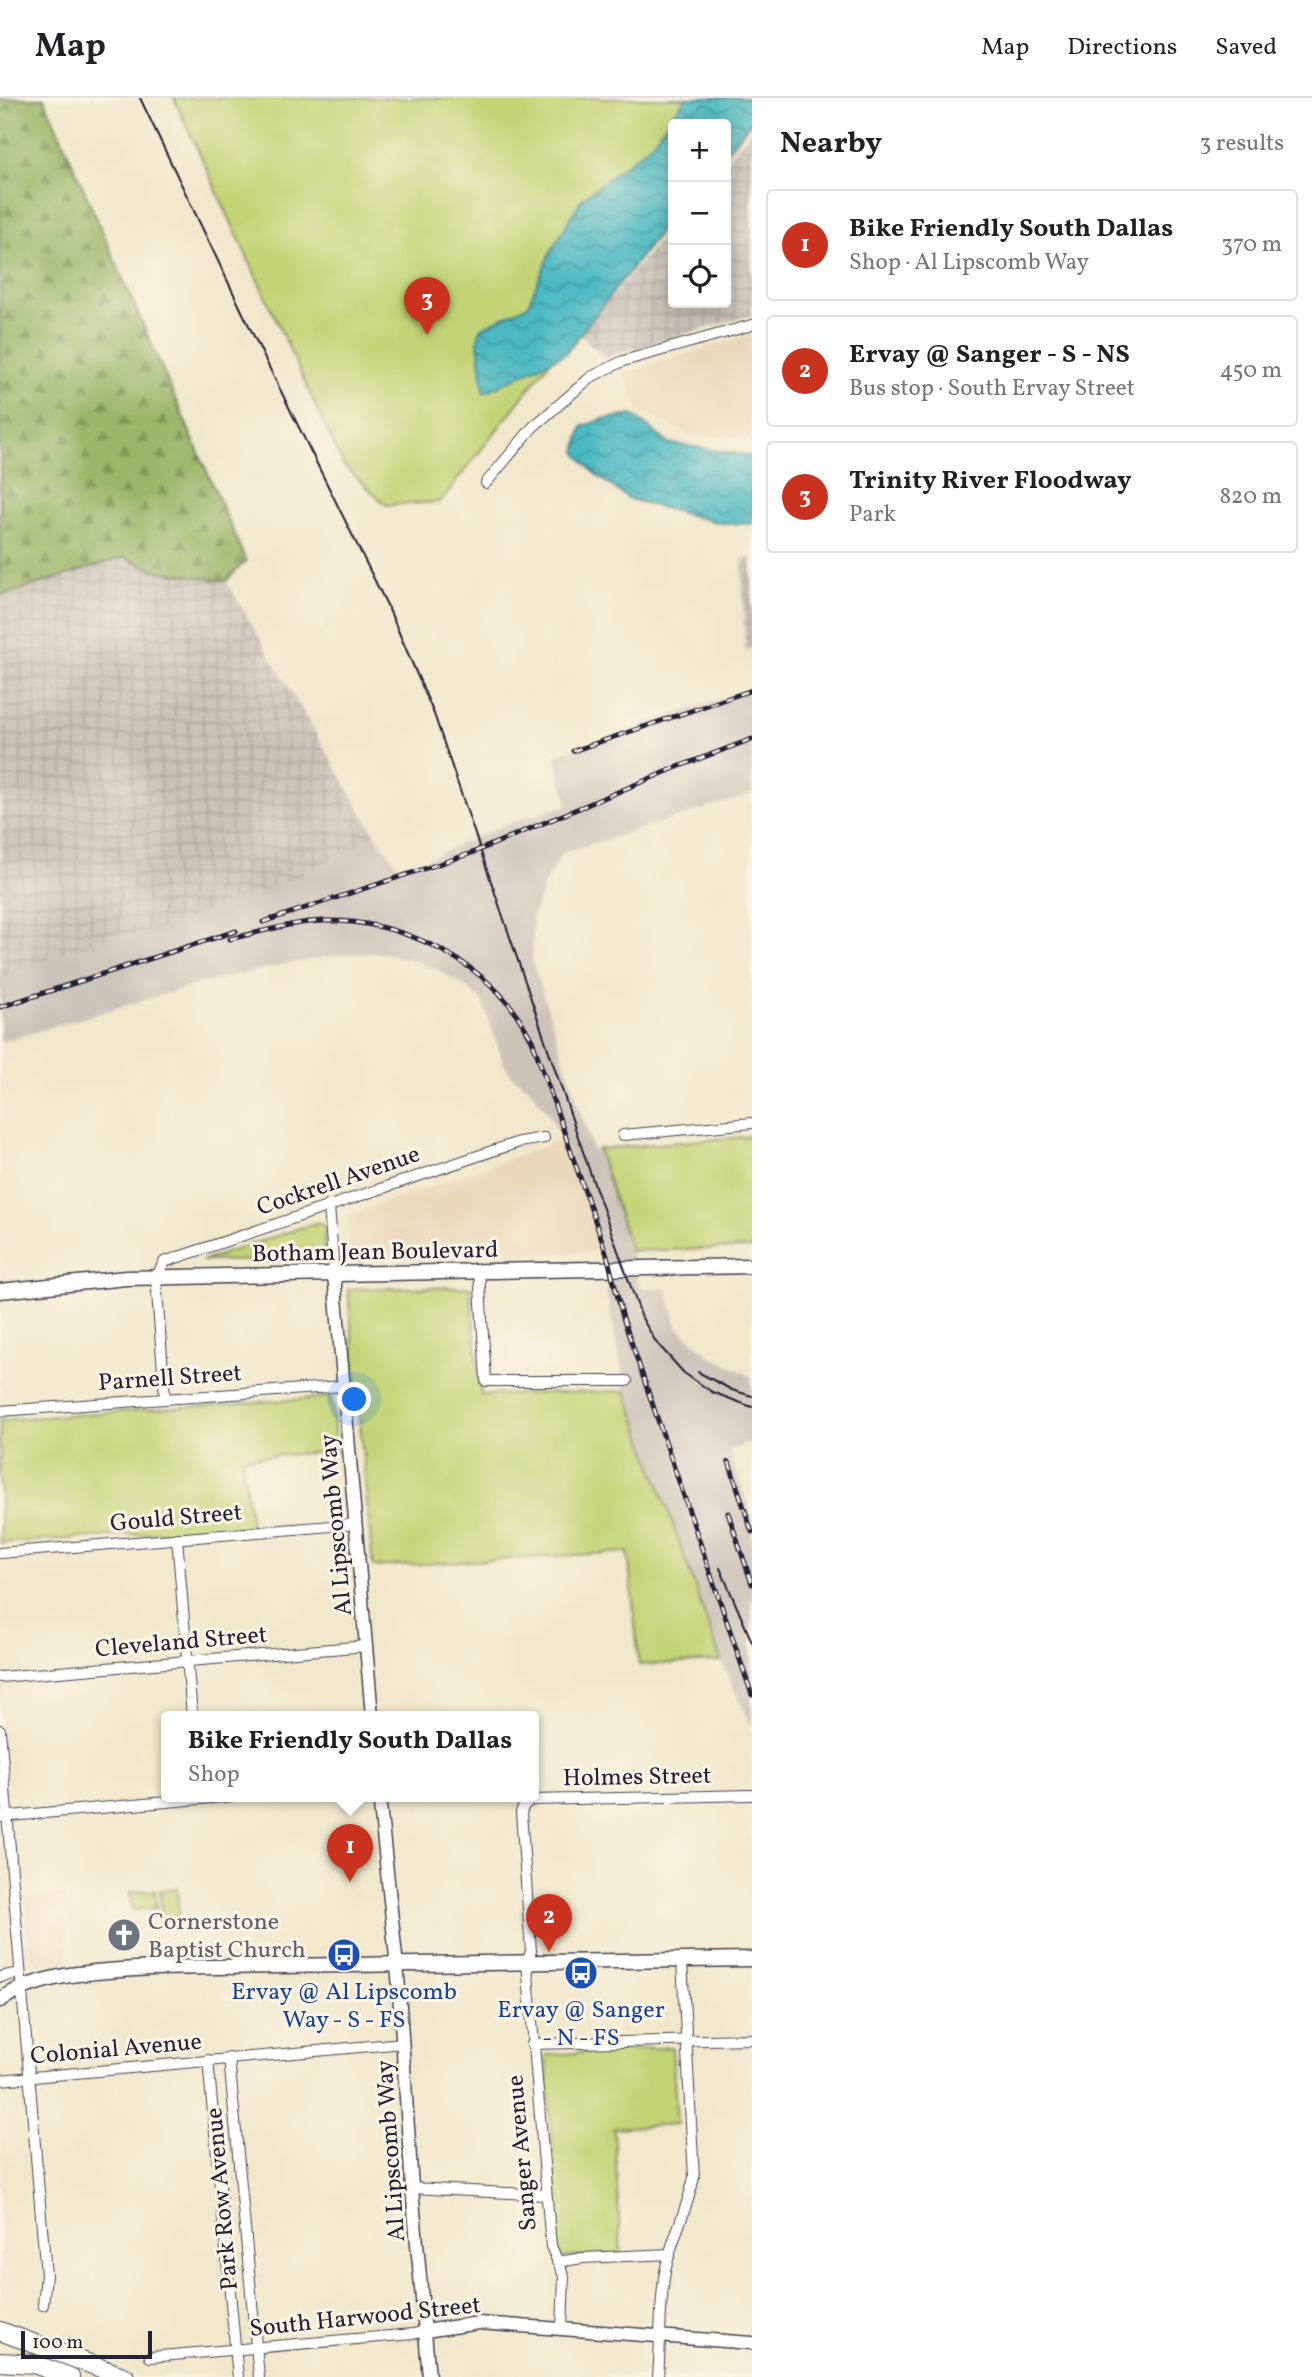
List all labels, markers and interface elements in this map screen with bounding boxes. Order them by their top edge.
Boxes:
text: Map [35,25,106,71]
text: Map [981,31,1029,65]
text: Directions [1067,31,1177,65]
text: Saved [1215,31,1277,65]
map controls [668,119,731,308]
button: + [668,119,731,182]
text: Nearby [780,123,882,165]
text: 3 results [1199,128,1284,160]
button: − [668,182,731,245]
text: Bike Friendly South Dallas [849,211,1173,247]
text: 1 [800,229,810,261]
text: 370 m [1221,229,1282,261]
button: locate [668,245,731,308]
text: Shop · Al Lipscomb Way [849,247,1089,279]
pin: 3 [404,277,450,335]
text: Ervay @ Sanger - S - NS [849,337,1130,373]
text: 2 [799,355,811,387]
text: 450 m [1220,355,1282,387]
text: Bus stop · South Ervay Street [849,373,1135,405]
text: Trinity River Floodway [849,463,1132,499]
text: 3 [799,481,811,513]
text: 820 m [1219,481,1282,513]
text: Park [849,499,896,531]
street label: Cockrell Avenue [252,1138,425,1226]
street label: Botham Jean Boulevard [251,1234,499,1272]
street label: Parnell Street [97,1357,243,1401]
your location [337,1382,371,1416]
street label: Al Lipscomb Way [312,1433,362,1617]
street label: Gould Street [109,1496,244,1542]
street label: Cleveland Street [94,1619,269,1667]
popup [161,1711,539,1802]
text: Bike Friendly South Dallas [188,1723,512,1759]
text: Shop [188,1759,240,1791]
street label: Holmes Street [563,1760,712,1796]
pin: 1 [327,1824,373,1882]
pin: 2 [526,1894,572,1952]
place label: Cornerstone Baptist Church [148,1906,306,1968]
church icon: Cornerstone Baptist Church [105,1916,143,1954]
bus stop icon: Ervay @ Al Lipscomb Way - S - FS [325,1936,363,1974]
bus stop icon: Ervay @ Sanger - N - FS [562,1954,600,1992]
place label: Ervay @ Al Lipscomb Way - S - FS [231,1976,457,2038]
place label: Ervay @ Sanger - N - FS [497,1994,665,2056]
street label: Colonial Avenue [29,2026,203,2074]
street label: Al Lipscomb Way [369,2059,415,2243]
street label: Sanger Avenue [499,2073,547,2232]
street label: Park Row Avenue [198,2106,248,2292]
street label: South Harwood Street [248,2289,482,2347]
scale bar [21,2328,152,2360]
text: 100 m [32,2330,83,2356]

